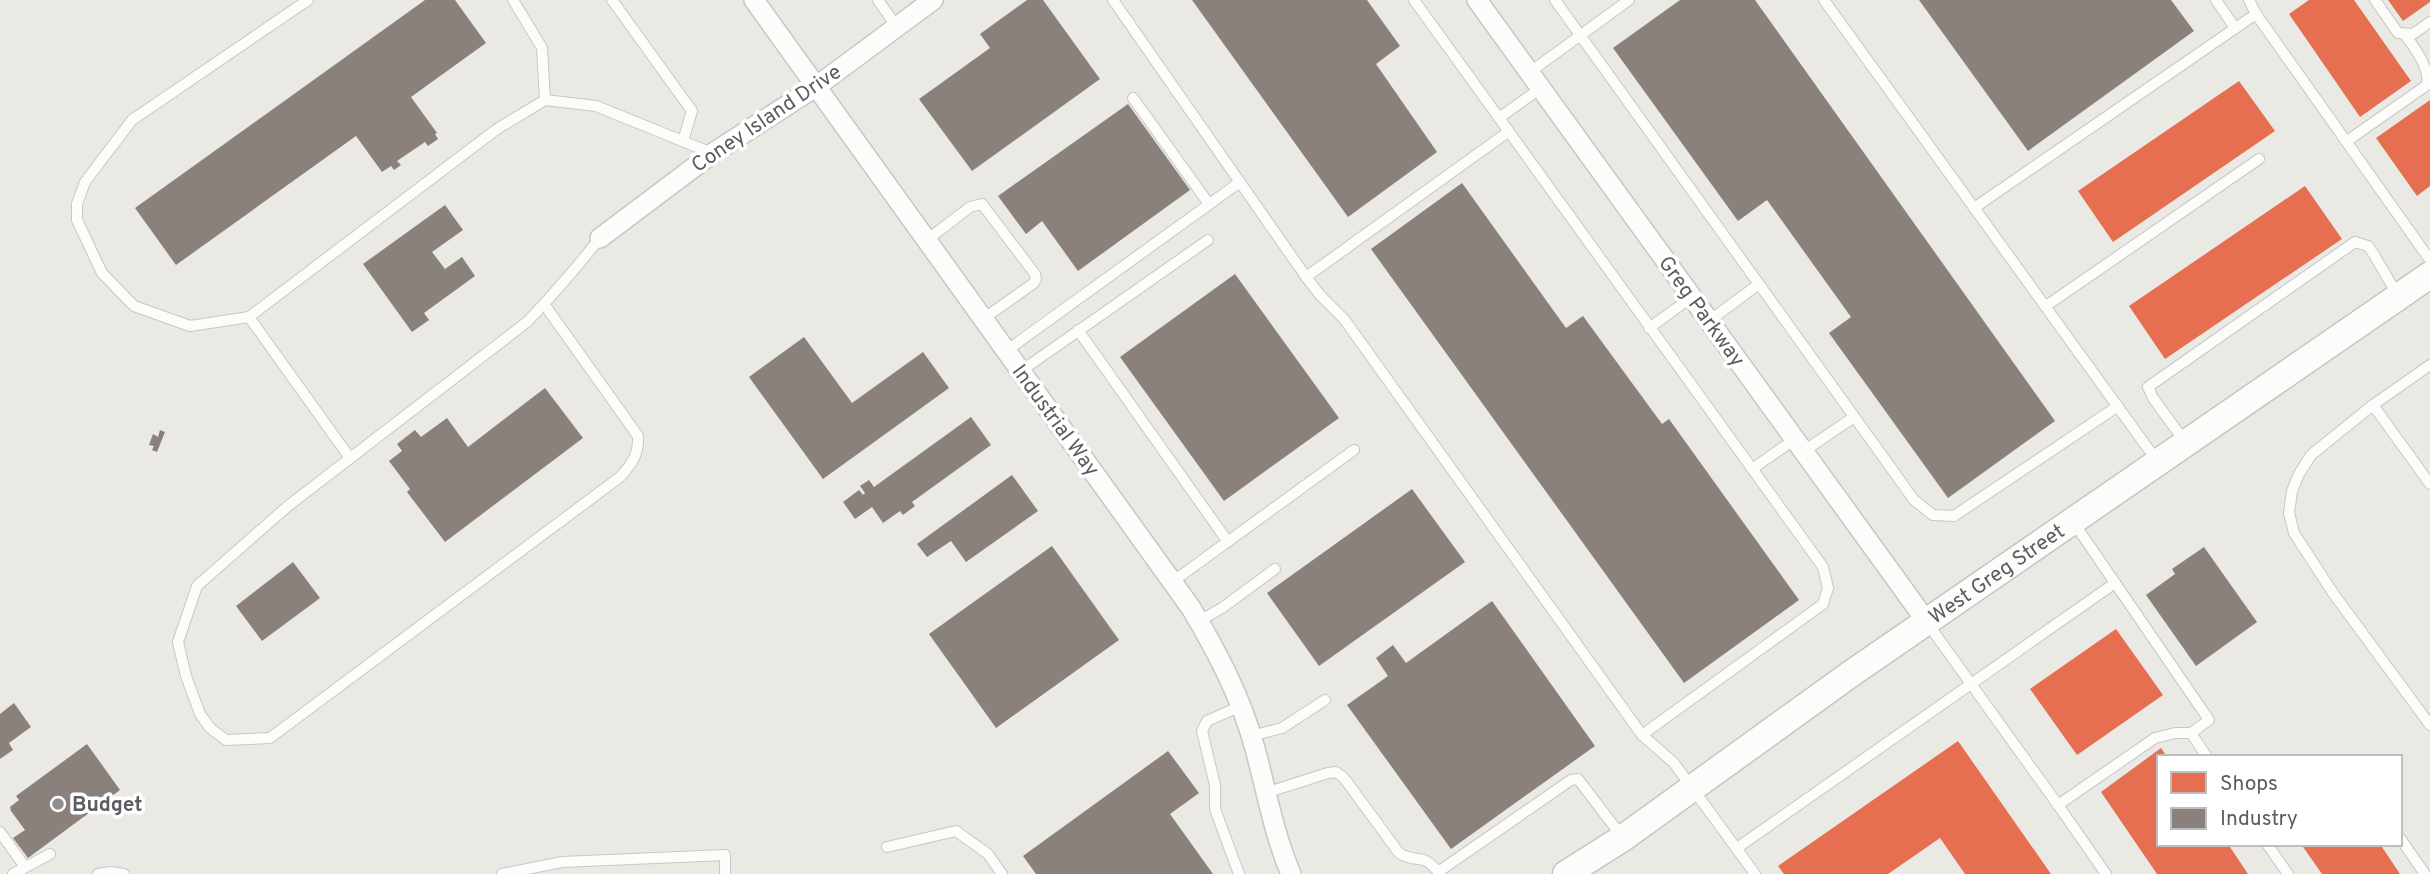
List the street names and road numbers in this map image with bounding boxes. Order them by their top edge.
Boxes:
street label: Coney Island Drive [687,59,847,179]
street label: Greg Parkway [1652,251,1750,373]
street label: Industrial Way [1005,360,1105,482]
street label: West Greg Street [1924,519,2071,631]

